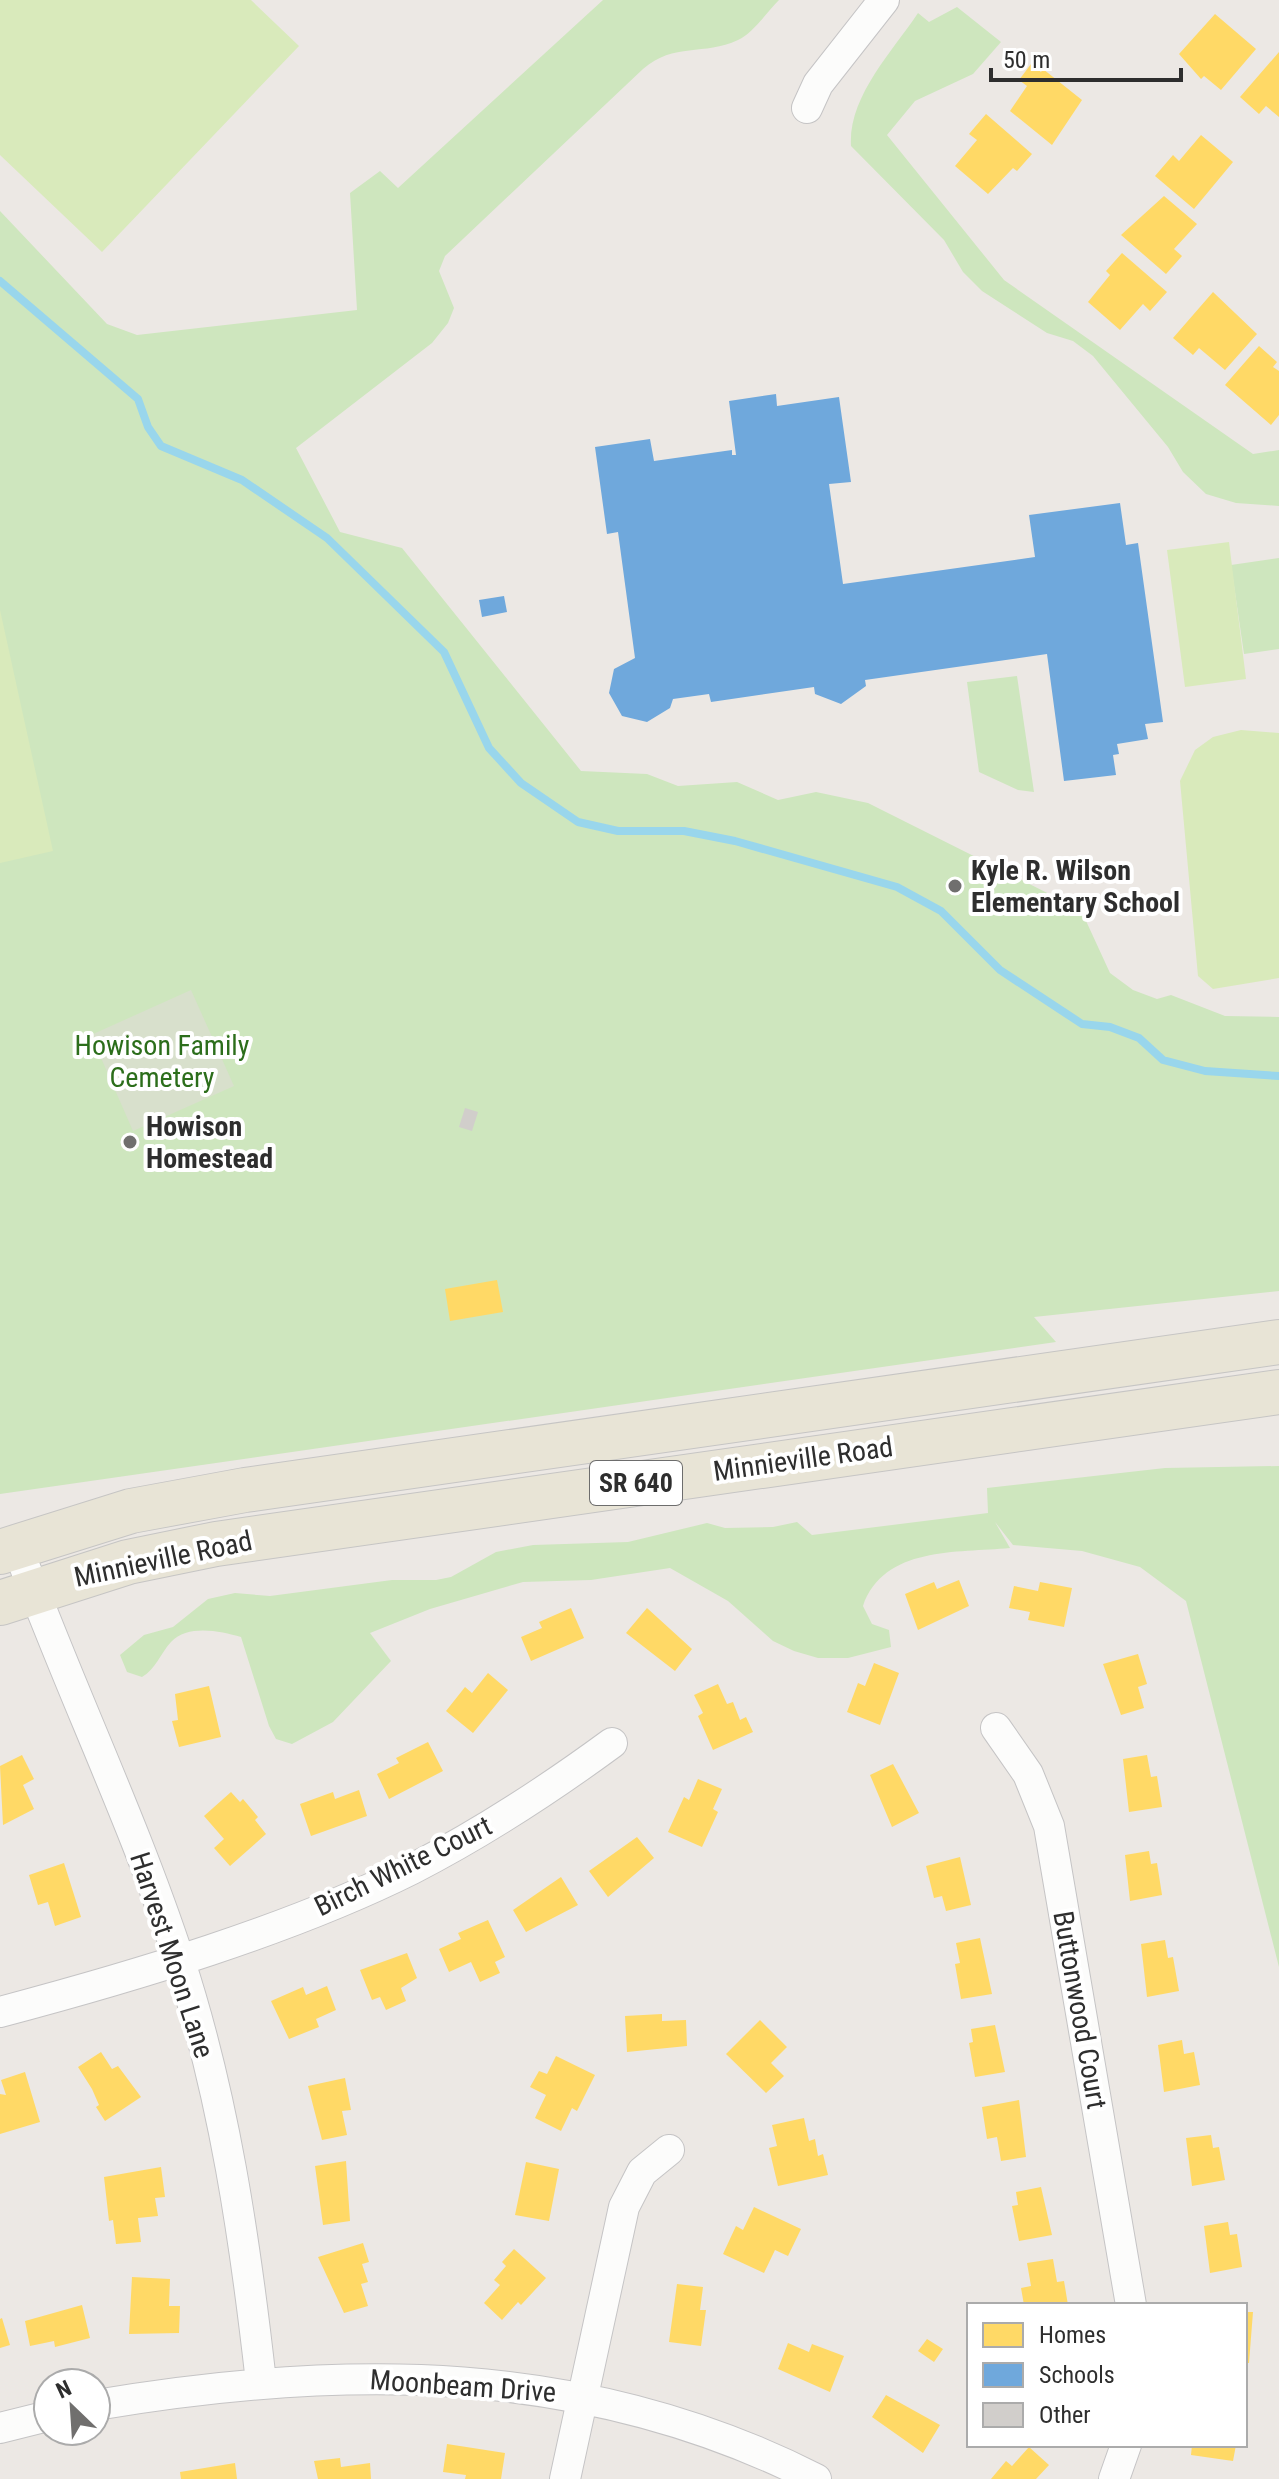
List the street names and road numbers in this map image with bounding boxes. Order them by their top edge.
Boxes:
street label: Minnieville Road [711,1430,895,1488]
road number: SR 640 [590,1461,682,1505]
street label: Minnieville Road [71,1524,255,1594]
street label: Birch White Court [309,1809,497,1923]
street label: Harvest Moon Lane [123,1848,221,2062]
street label: Buttonwood Court [1046,1908,1114,2112]
street label: Moonbeam Drive [369,2363,557,2409]

